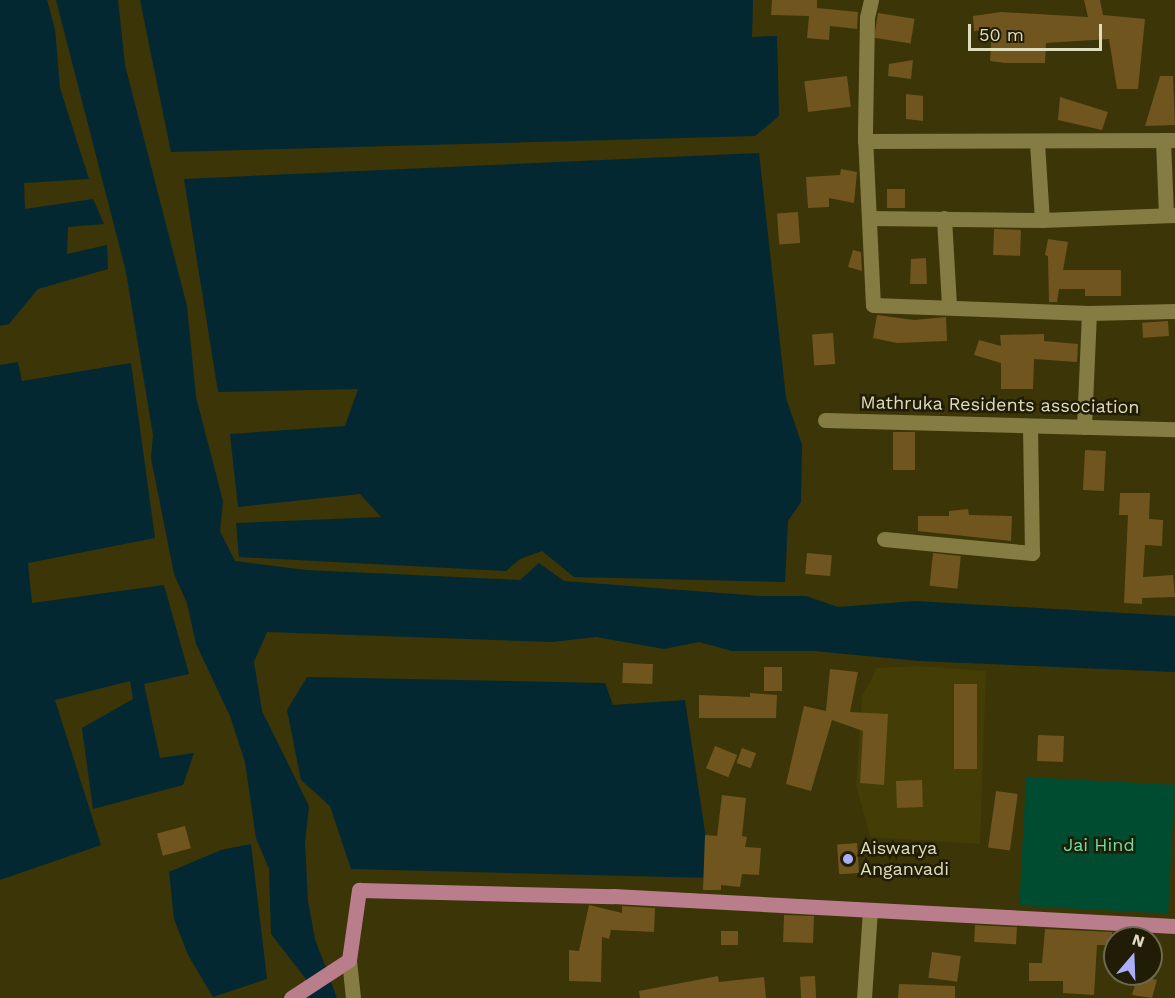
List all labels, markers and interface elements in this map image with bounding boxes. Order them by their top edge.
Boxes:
scale bar [971,12,1104,50]
text: 50 m [979,24,1024,45]
street label: Mathruka Residents association [860,392,1140,418]
park label: Jai Hind [1063,834,1135,856]
place label: Aiswarya Anganvadi [860,838,949,880]
marker: Aiswarya Anganvadi [841,852,855,866]
north arrow [1103,926,1163,986]
text: N [1130,929,1147,951]

